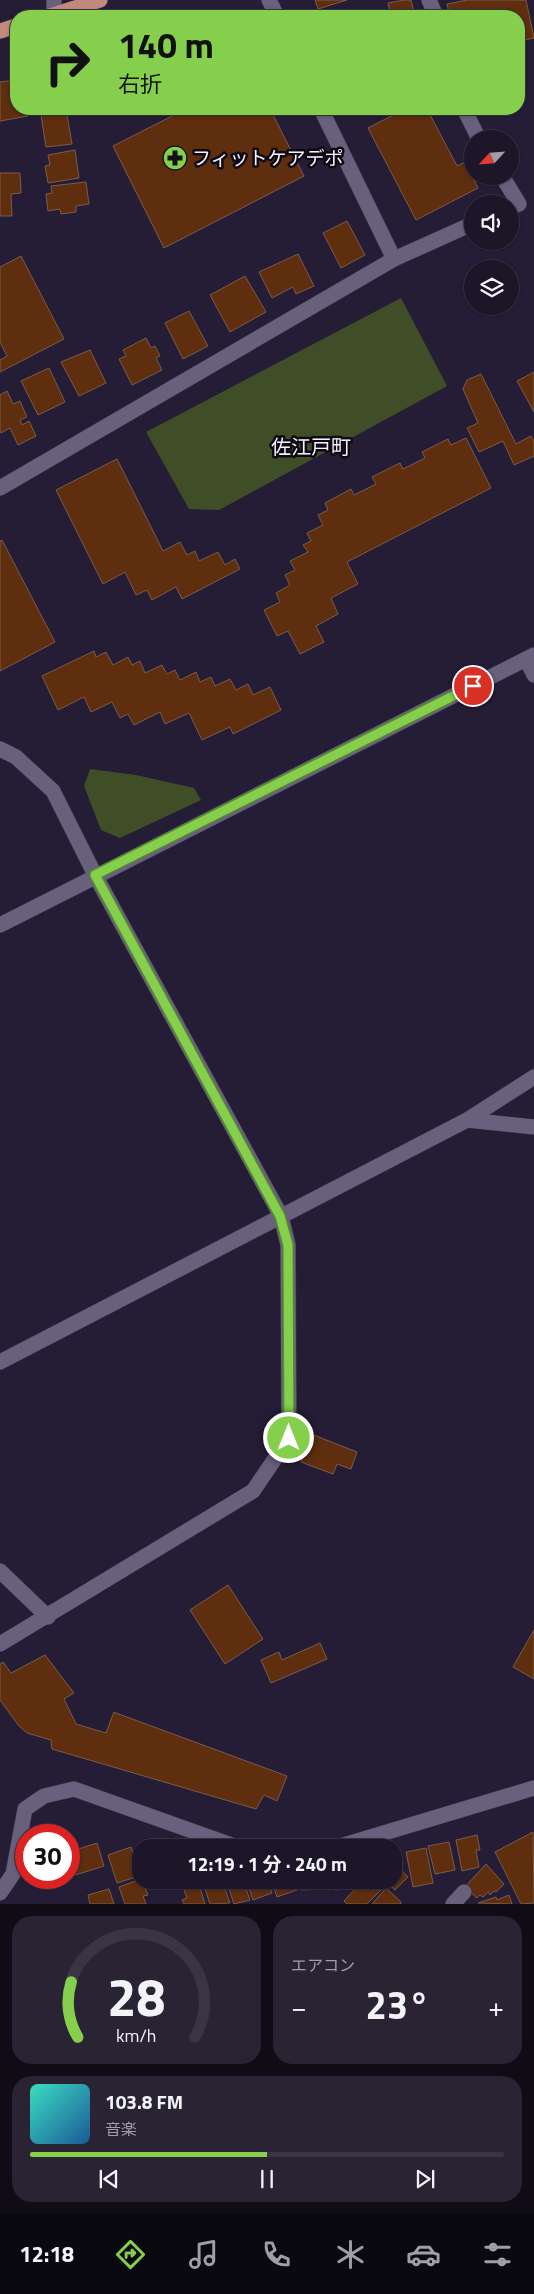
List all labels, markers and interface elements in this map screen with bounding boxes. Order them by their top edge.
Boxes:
text: 140 m [118,18,214,72]
icon: right [35,30,100,95]
text: 右折 [118,67,162,101]
north arrow [464,130,519,185]
map controls [464,130,519,315]
place label: フィットケアデポ [192,143,344,172]
pharmacy icon: フィットケアデポ [162,145,188,171]
button: sound [464,195,519,250]
button: layers [464,260,519,315]
district label: 佐江戸町 [271,431,351,462]
pin [452,665,494,707]
icon: arrive [459,672,487,700]
position arrow [262,1411,314,1463]
speed limit sign: 30 [15,1824,80,1889]
text: 12:19 · 1 分 · 240 m [187,1849,347,1878]
text: エアコン [291,1953,355,1977]
text: 28 [107,1957,166,2036]
text: 23° [366,1976,429,2034]
text: − [291,1985,307,2028]
text: + [488,1985,504,2028]
text: km/h [116,2022,157,2049]
text: 103.8 FM [105,2087,183,2116]
text: 音楽 [105,2117,137,2141]
icon: previous [95,2165,123,2193]
icon: pause [253,2165,281,2193]
icon: next [411,2165,439,2193]
text: 12:18 [19,2237,74,2271]
icon: directions [113,2237,148,2272]
icon: music [186,2237,221,2272]
icon: phone [259,2237,294,2272]
icon: climate [333,2237,368,2272]
icon: car [406,2237,441,2272]
icon: filters [480,2237,515,2272]

